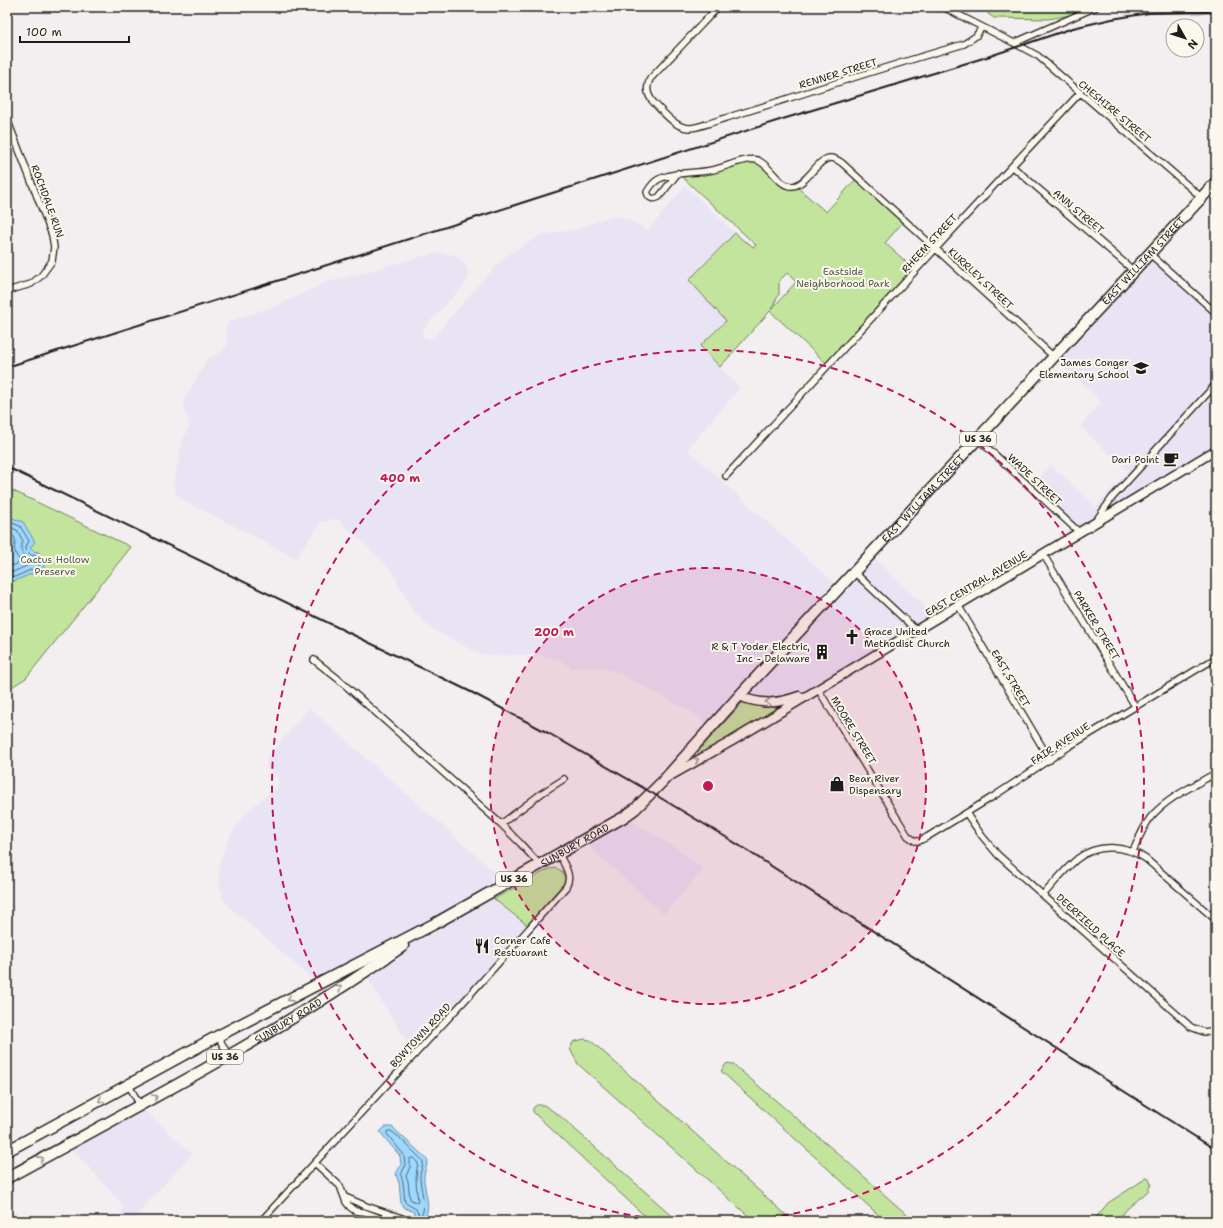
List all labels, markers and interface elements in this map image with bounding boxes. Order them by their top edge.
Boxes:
scale bar [20,18,129,44]
north arrow [1165,18,1205,58]
text: 100 m [26,24,62,40]
text: N [1184,36,1201,52]
street label: RENNER STREET [797,55,879,92]
street label: CHESHIRE STREET [1076,77,1154,145]
street label: ROCHDALE RUN [28,163,67,240]
street label: ANN STREET [1051,186,1107,236]
street label: RHEEM STREET [899,211,960,276]
street label: EAST WILLIAM STREET [1099,214,1188,308]
street label: KURRLEY STREET [945,245,1016,312]
park label: Eastside Neighborhood Park [796,265,890,290]
place label: James Conger Elementary School [1039,356,1129,381]
school or university icon: James Conger Elementary School [1132,359,1150,377]
road number: US 36 [960,432,996,446]
cafe icon: Dari Point [1162,450,1180,468]
street label: EAST WILLIAM STREET [879,451,967,545]
street label: WADE STREET [1005,451,1064,508]
place label: Dari Point [1111,453,1159,466]
text: 400 m [380,470,420,486]
street label: EAST CENTRAL AVENUE [923,548,1030,619]
park label: Cactus Hollow Preserve [21,553,90,578]
street label: PARKER STREET [1071,588,1122,662]
text: 200 m [534,624,574,640]
place label: Grace United Methodist Church [864,625,950,650]
church icon: Grace United Methodist Church [843,628,861,646]
place label: R & T Yoder Electric, Inc - Delaware [712,640,810,665]
building icon: R & T Yoder Electric, Inc - Delaware [813,643,831,661]
street label: EAST STREET [988,647,1033,709]
street label: MOORE STREET [828,694,879,767]
one-way arrow [765,698,771,707]
street label: FAIR AVENUE [1028,719,1092,767]
one-way arrow [692,758,699,765]
place label: Bear River Dispensary [849,772,902,797]
shop icon: Bear River Dispensary [828,775,846,793]
centre of rings [701,779,715,793]
street label: SUNBURY ROAD [538,821,612,870]
road number: US 36 [496,872,532,886]
street label: DEERFIELD PLACE [1053,891,1128,960]
place label: Corner Cafe Restuarant [494,934,551,959]
restaurant icon: Corner Cafe Restuarant [473,937,491,955]
one-way arrow [335,985,342,993]
one-way arrow [286,994,294,1002]
street label: SUNBURY ROAD [252,995,325,1046]
street label: BOWTOWN ROAD [387,1000,454,1070]
road number: US 36 [207,1050,243,1064]
one-way arrow [151,1094,158,1101]
one-way arrow [98,1095,105,1102]
one-way arrow [37,1157,44,1164]

